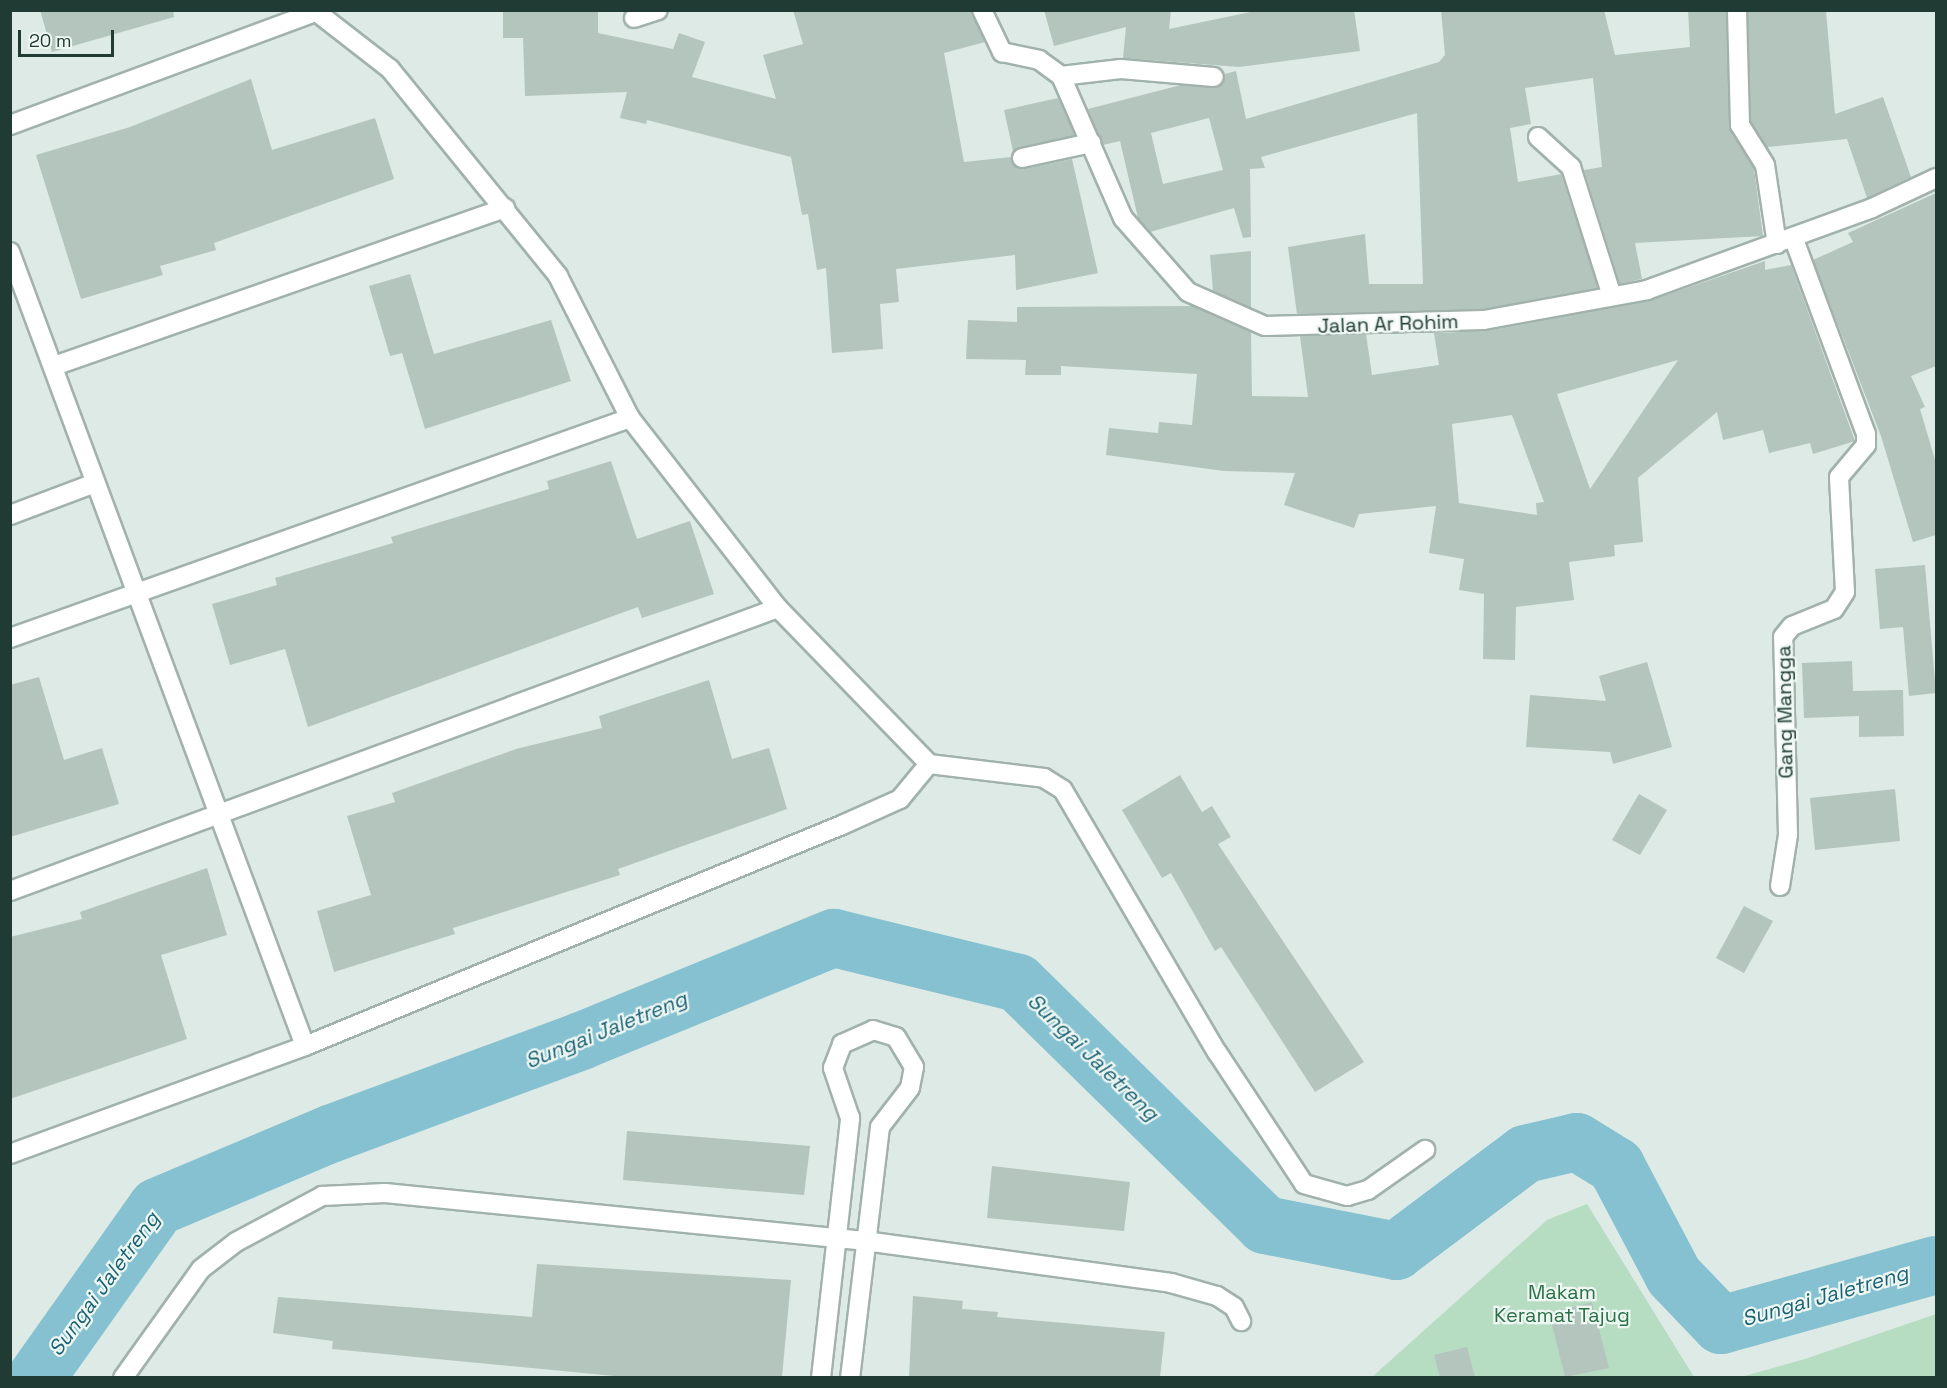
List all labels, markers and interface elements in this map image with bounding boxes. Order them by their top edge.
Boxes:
scale bar [21,18,117,56]
text: 20 m [29,29,72,52]
street label: Jalan Ar Rohim [1317,310,1459,338]
street label: Gang Mangga [1772,645,1798,779]
water label: Sungai Jaletreng [522,986,690,1074]
water label: Sungai Jaletreng [1022,988,1164,1126]
water label: Sungai Jaletreng [43,1207,165,1361]
water label: Sungai Jaletreng [1739,1260,1911,1332]
park label: Makam Keramat Tajug [1494,1280,1630,1327]

